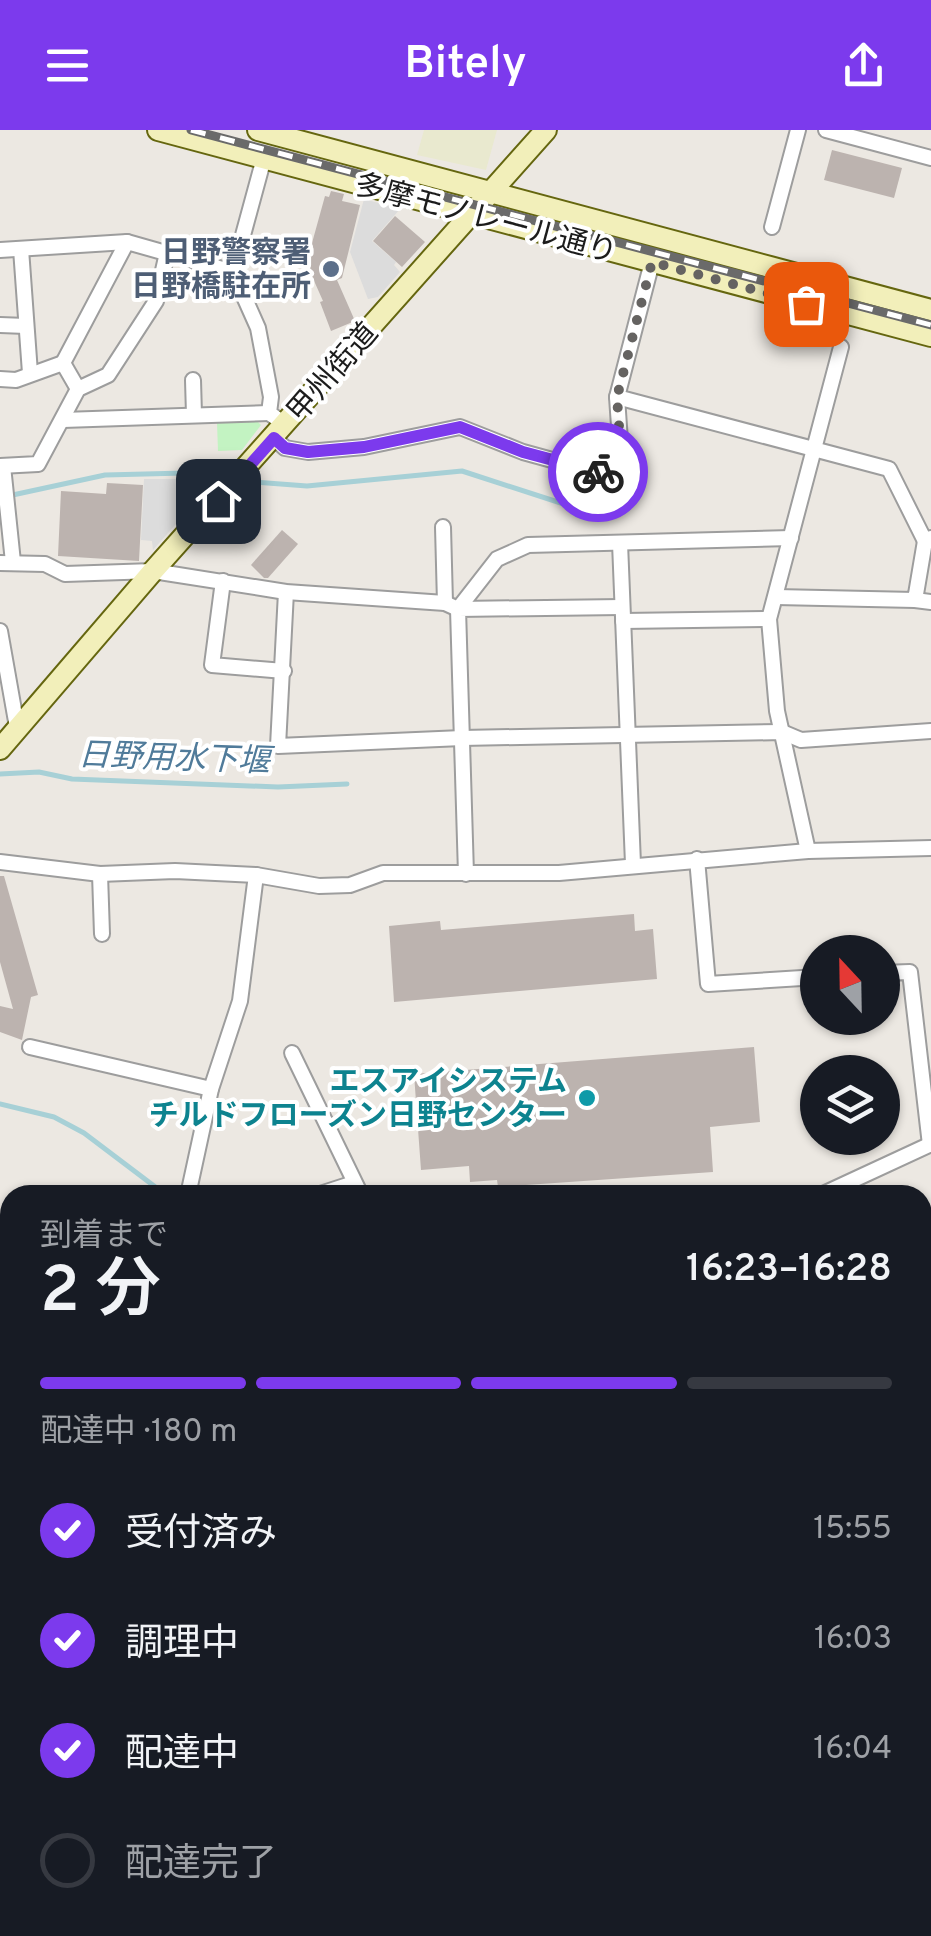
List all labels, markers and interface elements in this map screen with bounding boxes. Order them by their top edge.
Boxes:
text: Bitely [404,37,527,94]
icon: menu [40,38,95,93]
icon: share [836,38,891,93]
street label: 多摩モノレール通り [350,168,621,273]
place label: 日野警察署 日野橋駐在所 [131,236,311,307]
marker: 日野警察署 日野橋駐在所 [320,258,342,280]
pin [764,262,849,347]
icon: bag [779,277,834,332]
street label: 甲州街道 [281,316,387,431]
courier [548,422,648,522]
icon: bike [571,445,626,500]
pin [176,459,261,544]
icon: home [191,474,246,529]
water label: 日野用水下堰 [77,737,276,784]
north arrow [800,935,900,1035]
map controls [800,935,900,1155]
button: layers [800,1055,900,1155]
place label: エスアイシステム チルドフローズン日野センター [149,1065,567,1136]
marker: エスアイシステム チルドフローズン日野センター [576,1087,598,1109]
text: 到着まで [40,1217,168,1257]
text: 16:23–16:28 [686,1246,892,1295]
text: 2 分 [40,1253,161,1335]
text: 配達中 · 180 m [40,1413,237,1453]
icon: check [40,1503,95,1558]
text: 15:55 [813,1510,892,1550]
text: 受付済み [125,1511,277,1560]
icon: check [40,1613,95,1668]
text: 16:03 [814,1620,892,1660]
text: 調理中 [125,1621,239,1670]
icon: check [40,1723,95,1778]
text: 16:04 [813,1730,892,1770]
text: 配達中 [125,1731,239,1780]
text: 配達完了 [125,1841,277,1890]

